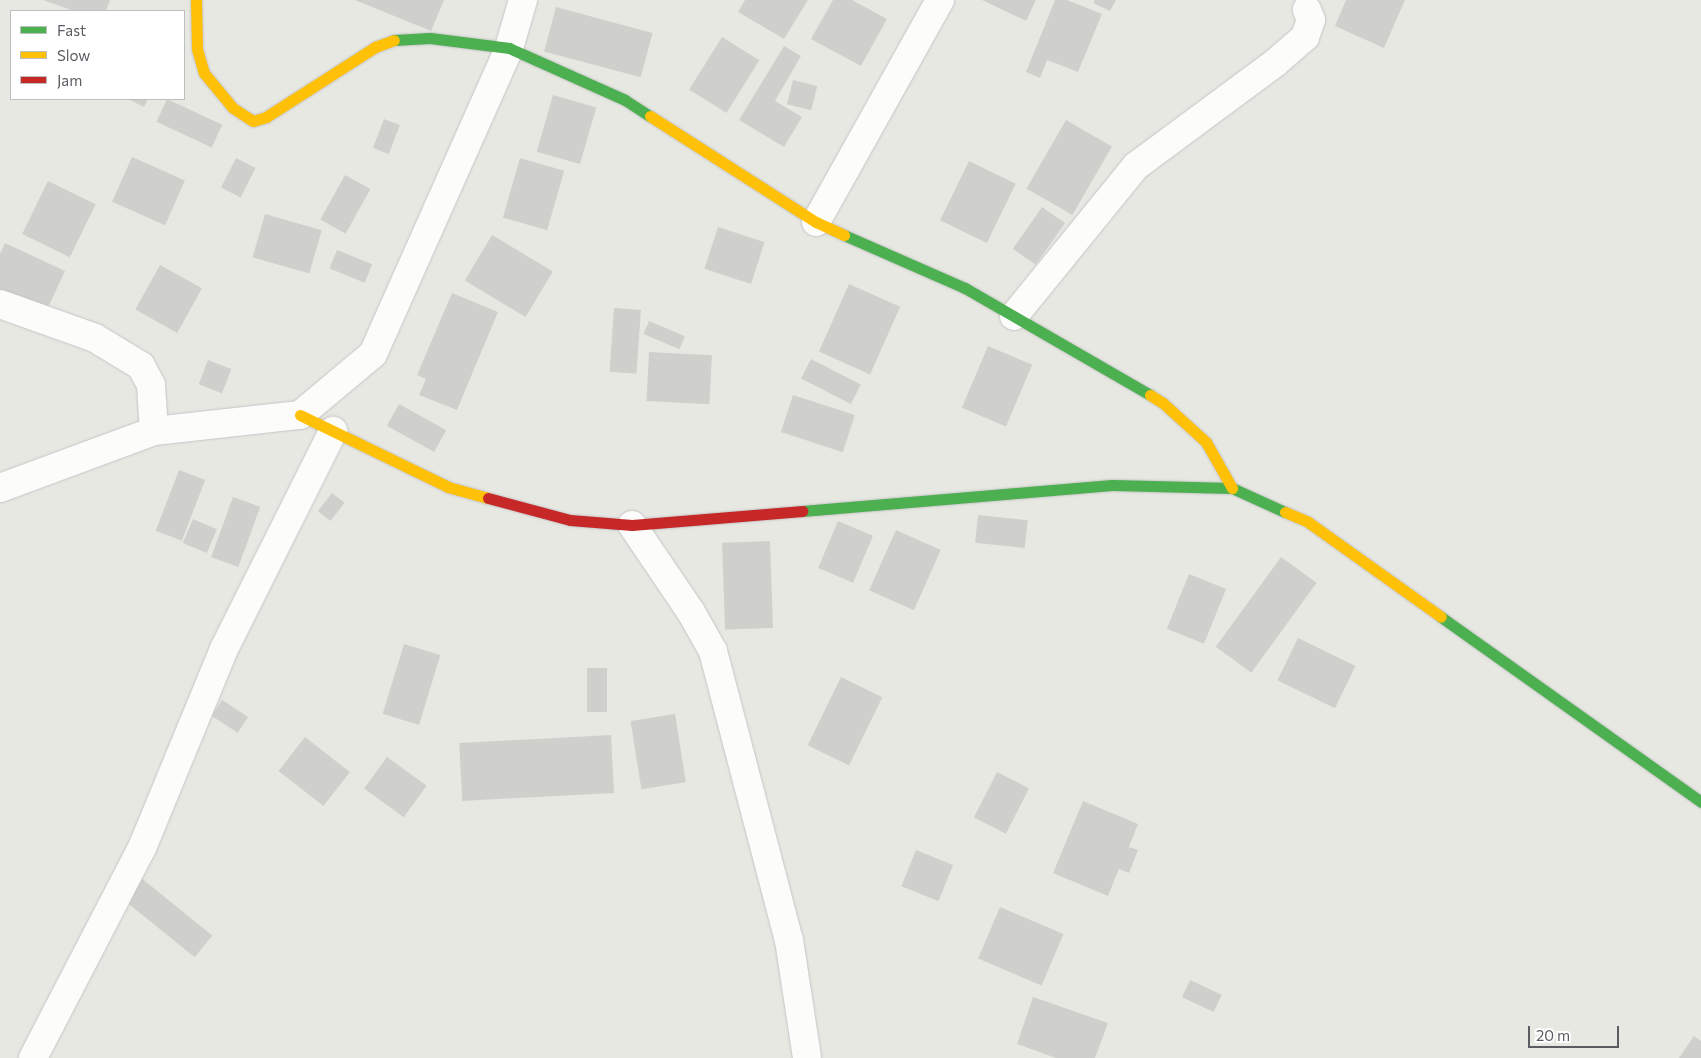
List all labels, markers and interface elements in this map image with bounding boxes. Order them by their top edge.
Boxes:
legend [10,10,185,100]
text: Fast [57,21,86,39]
text: Slow [57,46,90,64]
text: Jam [57,71,82,89]
scale bar [1531,1016,1622,1048]
text: 20 m [1536,1026,1570,1044]

